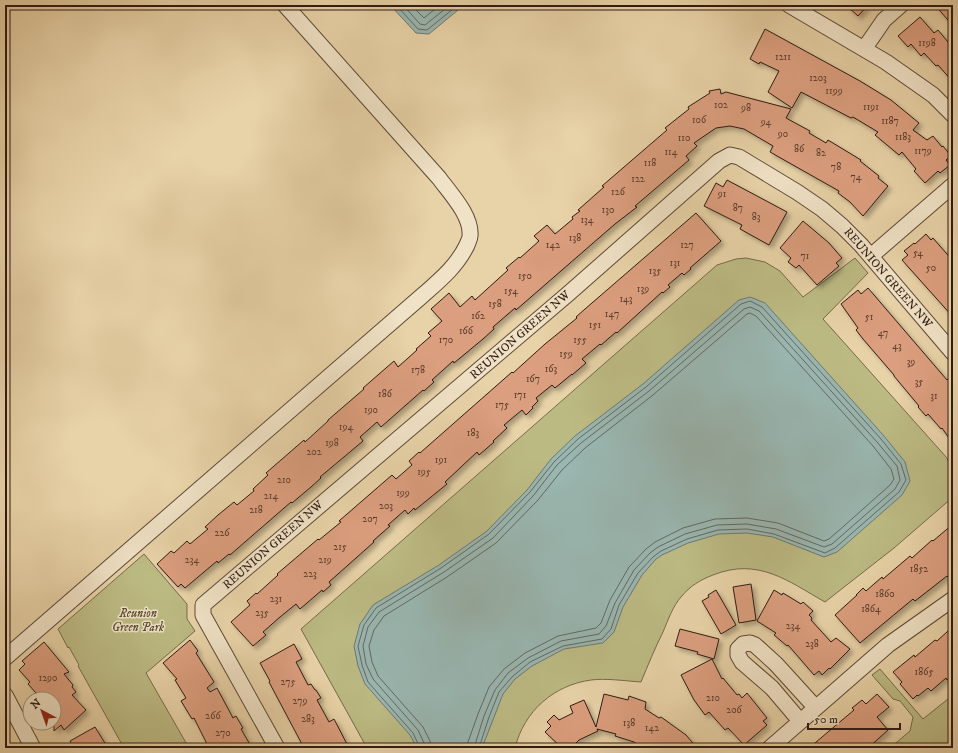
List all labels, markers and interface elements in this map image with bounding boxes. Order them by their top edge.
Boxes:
house number: 1198 [918,37,936,49]
house number: 1211 [775,51,791,63]
house number: 1203 [809,72,827,84]
house number: 1199 [825,85,843,97]
house number: 102 [714,99,728,111]
house number: 1191 [863,101,879,113]
house number: 98 [740,102,751,114]
house number: 106 [692,114,707,126]
house number: 1187 [881,115,899,127]
house number: 94 [760,116,772,128]
house number: 90 [777,128,788,140]
house number: 1183 [895,131,911,143]
house number: 110 [678,132,690,144]
house number: 86 [794,143,805,155]
house number: 1179 [914,145,932,157]
house number: 114 [664,146,678,158]
house number: 82 [816,147,826,159]
house number: 118 [644,157,656,169]
house number: 78 [831,161,841,173]
house number: 74 [851,171,862,183]
house number: 122 [631,173,645,185]
house number: 126 [611,186,626,198]
house number: 91 [717,188,727,200]
house number: 87 [733,202,743,214]
house number: 130 [602,204,614,216]
house number: 83 [752,211,761,223]
house number: 134 [580,214,594,226]
street label: REUNION GREEN NW [840,225,936,332]
house number: 138 [569,232,581,244]
house number: 142 [546,239,560,251]
house number: 127 [680,239,694,251]
house number: 54 [913,247,923,259]
house number: 71 [801,250,810,262]
house number: 131 [669,257,681,269]
house number: 50 [926,262,936,274]
house number: 135 [649,265,661,277]
house number: 150 [518,270,532,282]
house number: 139 [637,283,649,295]
house number: 154 [504,285,518,297]
street label: REUNION GREEN NW [467,287,574,383]
house number: 143 [619,293,633,305]
house number: 158 [488,298,502,310]
house number: 147 [605,308,619,320]
house number: 162 [471,310,485,322]
house number: 51 [865,311,874,323]
house number: 151 [589,319,601,331]
house number: 166 [459,325,474,337]
house number: 47 [878,327,888,339]
house number: 170 [439,334,453,346]
house number: 155 [573,334,587,346]
house number: 43 [892,340,902,352]
house number: 159 [559,348,573,360]
house number: 39 [907,356,915,368]
house number: 163 [545,363,558,375]
house number: 178 [411,364,425,376]
house number: 167 [526,373,540,385]
house number: 35 [915,376,923,388]
house number: 186 [378,388,393,400]
house number: 171 [514,389,527,401]
house number: 31 [930,390,938,402]
house number: 175 [495,399,509,411]
house number: 190 [364,404,378,416]
house number: 194 [339,421,353,433]
house number: 183 [467,427,479,439]
house number: 198 [325,437,339,449]
house number: 202 [306,446,322,458]
house number: 191 [435,454,447,466]
house number: 195 [417,466,431,478]
house number: 210 [277,474,291,486]
house number: 199 [396,487,410,499]
house number: 214 [264,490,278,502]
street label: REUNION GREEN NW [220,497,327,593]
house number: 203 [379,500,393,512]
house number: 218 [249,504,263,516]
house number: 207 [362,513,378,525]
house number: 226 [214,527,230,539]
house number: 215 [333,541,347,553]
house number: 234 [185,554,199,566]
house number: 219 [318,554,332,566]
house number: 1852 [910,563,928,575]
house number: 223 [303,568,317,580]
house number: 1860 [875,588,895,600]
house number: 231 [270,593,282,605]
house number: 1864 [861,603,881,615]
park label: Reunion Green Park [112,606,164,635]
house number: 235 [255,607,269,619]
house number: 234 [786,620,800,632]
house number: 238 [805,638,819,650]
house number: 1865 [915,666,933,678]
house number: 1290 [39,672,57,684]
house number: 275 [281,676,295,688]
north arrow [22,691,62,731]
house number: 210 [706,692,720,704]
house number: 279 [293,695,307,707]
text: N [28,696,44,712]
house number: 206 [726,704,743,716]
scale bar [808,705,900,731]
house number: 266 [205,710,221,722]
text: 50 m [814,712,838,727]
house number: 283 [301,713,315,725]
house number: 138 [623,717,635,729]
house number: 142 [645,722,659,734]
house number: 270 [215,727,231,739]

